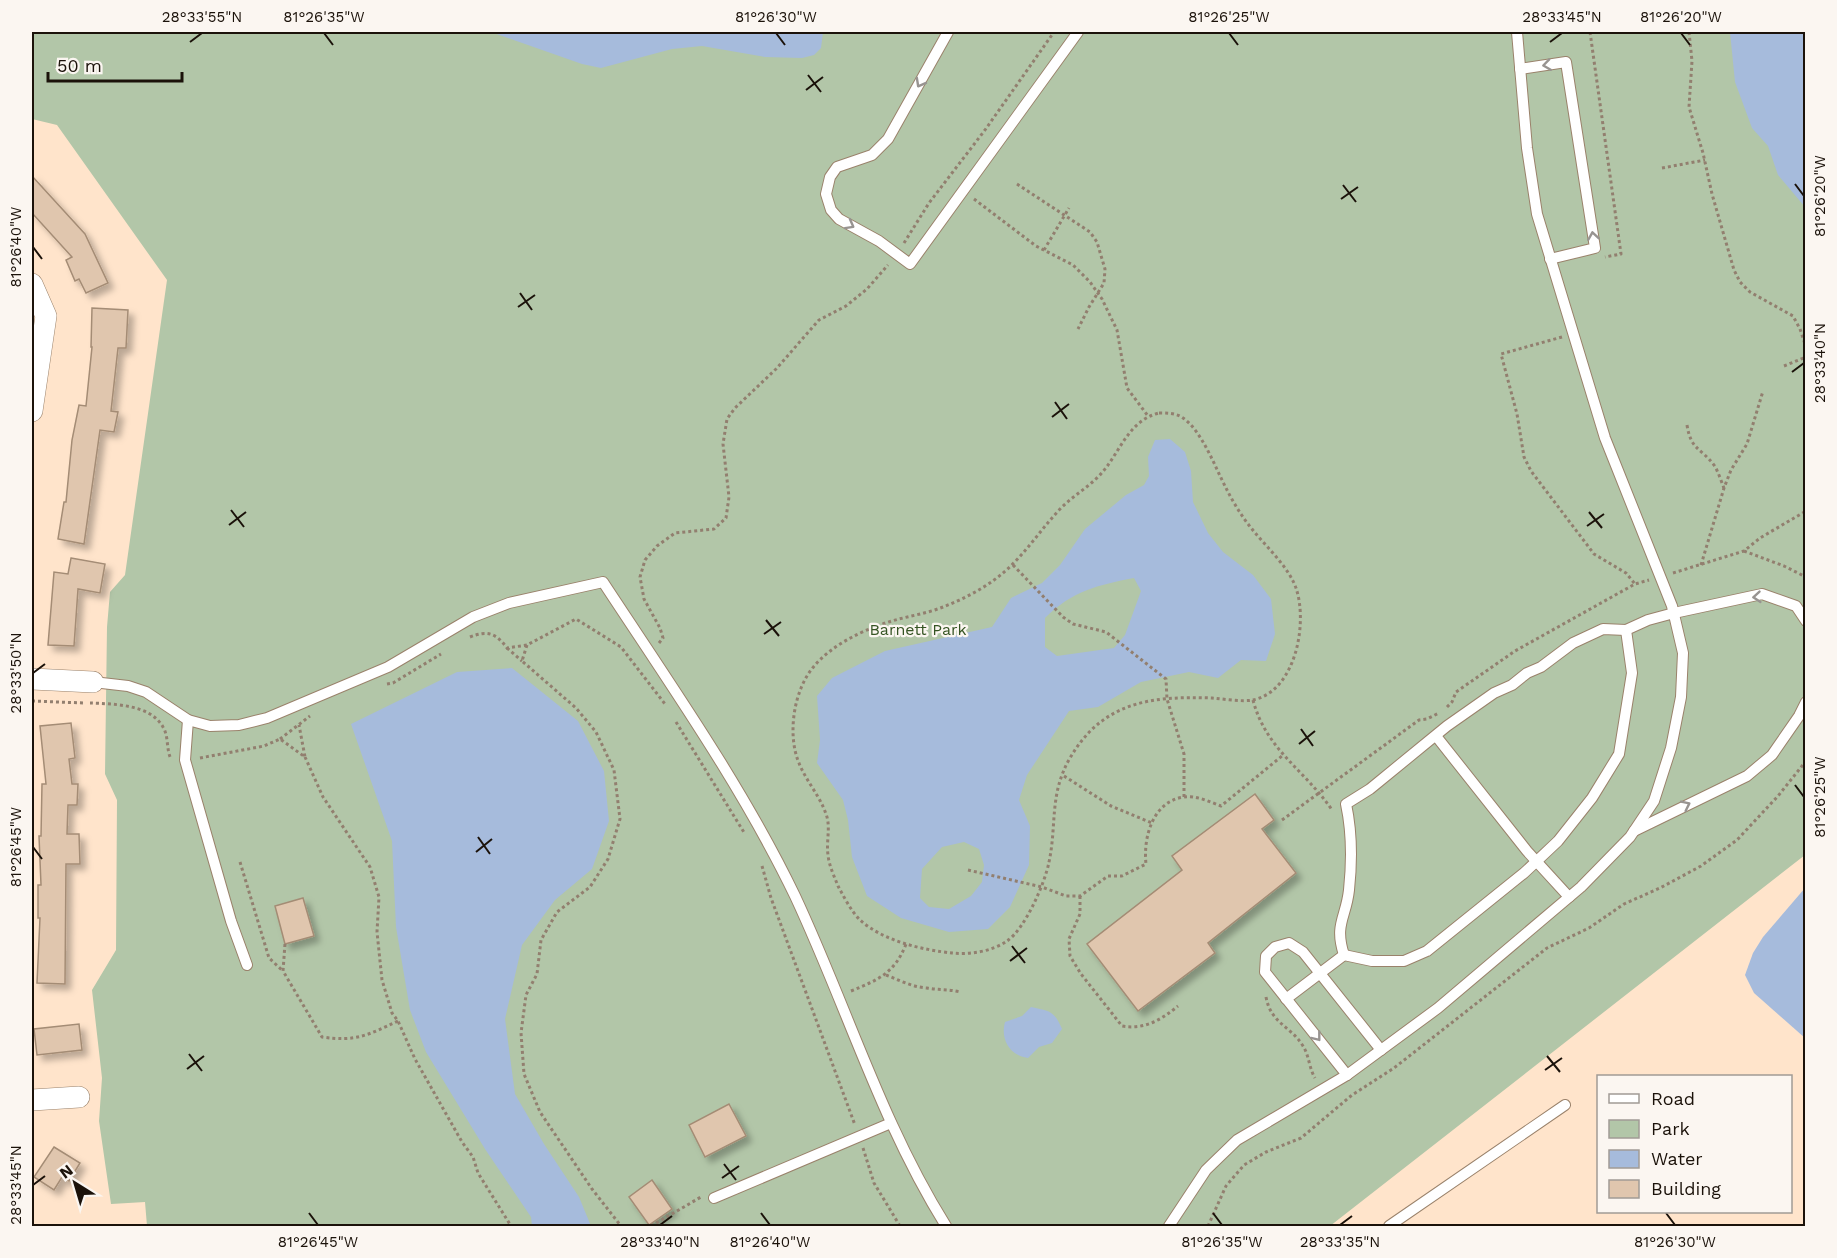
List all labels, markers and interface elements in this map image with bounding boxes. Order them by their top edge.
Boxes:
text: 28°33'55"N [162,8,242,26]
text: 81°26'35"W [283,8,365,26]
text: 81°26'30"W [735,8,817,26]
text: 81°26'25"W [1188,8,1270,26]
text: 28°33'45"N [1522,8,1602,26]
text: 81°26'20"W [1640,8,1722,26]
scale bar [48,45,182,83]
text: 50 m [57,55,102,76]
one-way arrow [1542,59,1552,71]
one-way arrow [916,77,927,87]
text: 81°26'20"W [1811,155,1829,237]
text: 81°26'40"W [7,207,25,287]
one-way arrow [844,218,854,229]
one-way arrow [1588,231,1600,241]
text: 28°33'40"N [1811,323,1829,403]
one-way arrow [1752,590,1762,603]
park label: Barnett Park [869,620,967,639]
text: 28°33'50"N [7,632,25,714]
text: 81°26'25"W [1811,756,1829,838]
one-way arrow [1680,801,1691,813]
text: 81°26'45"W [7,807,25,887]
one-way arrow [1309,1030,1320,1041]
legend [1597,1075,1792,1213]
text: Road [1651,1088,1695,1109]
text: Park [1651,1118,1690,1139]
text: 28°33'45"N [7,1145,25,1225]
text: Water [1651,1148,1703,1169]
north arrow [45,1153,105,1213]
text: N [56,1160,77,1183]
text: Building [1651,1178,1721,1199]
text: 81°26'45"W [278,1233,358,1251]
text: 28°33'40"N [620,1233,700,1251]
text: 81°26'40"W [730,1233,810,1251]
text: 81°26'35"W [1181,1233,1263,1251]
text: 28°33'35"N [1300,1233,1380,1251]
text: 81°26'30"W [1634,1233,1716,1251]

